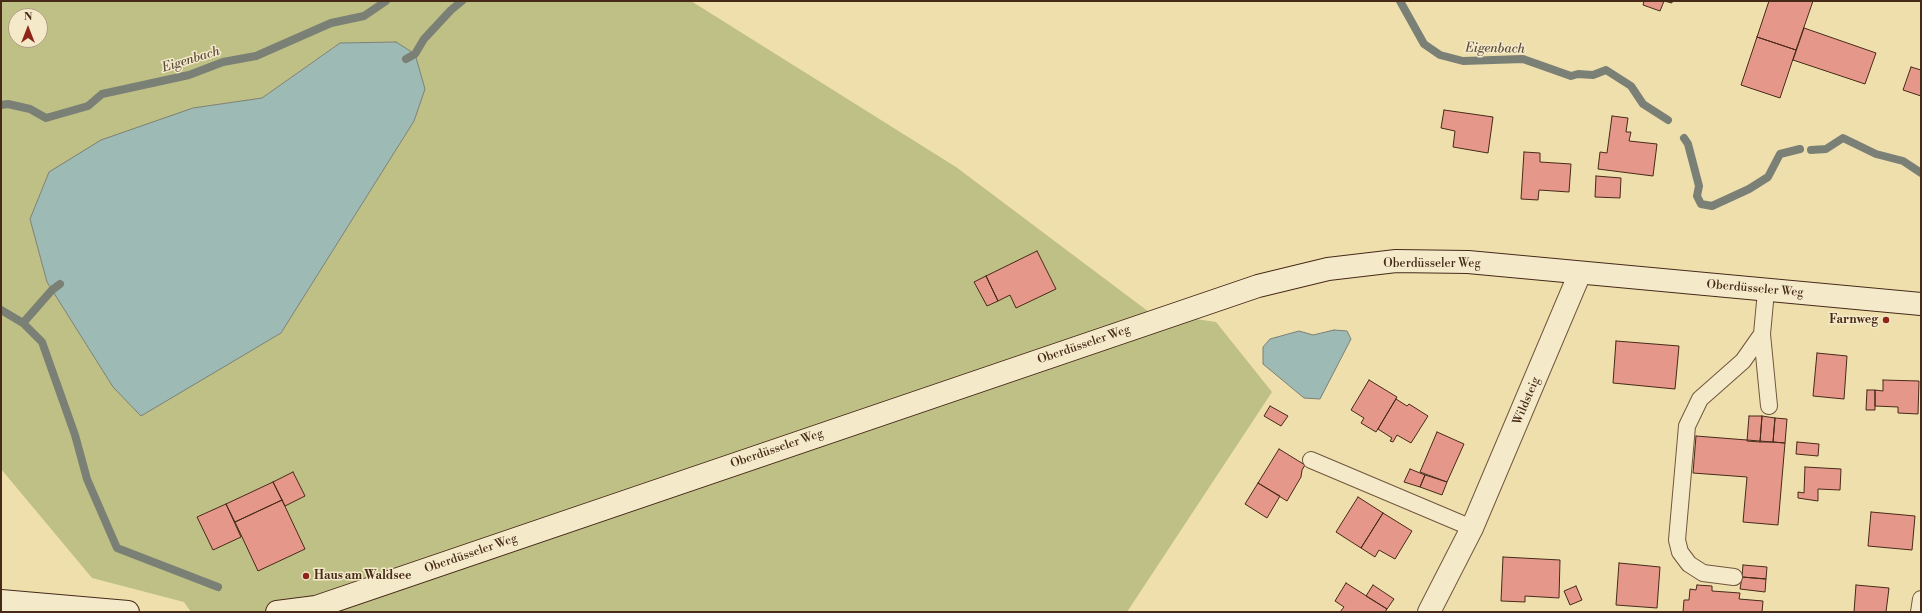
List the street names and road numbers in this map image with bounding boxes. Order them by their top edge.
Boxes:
street label: Oberdüsseler Weg [1383,257,1481,271]
street label: Oberdüsseler Weg [1706,278,1804,300]
street label: Oberdüsseler Weg [1036,322,1132,368]
street label: Wildsteig [1511,375,1543,427]
street label: Oberdüsseler Weg [729,426,825,472]
street label: Oberdüsseler Weg [423,531,519,577]

